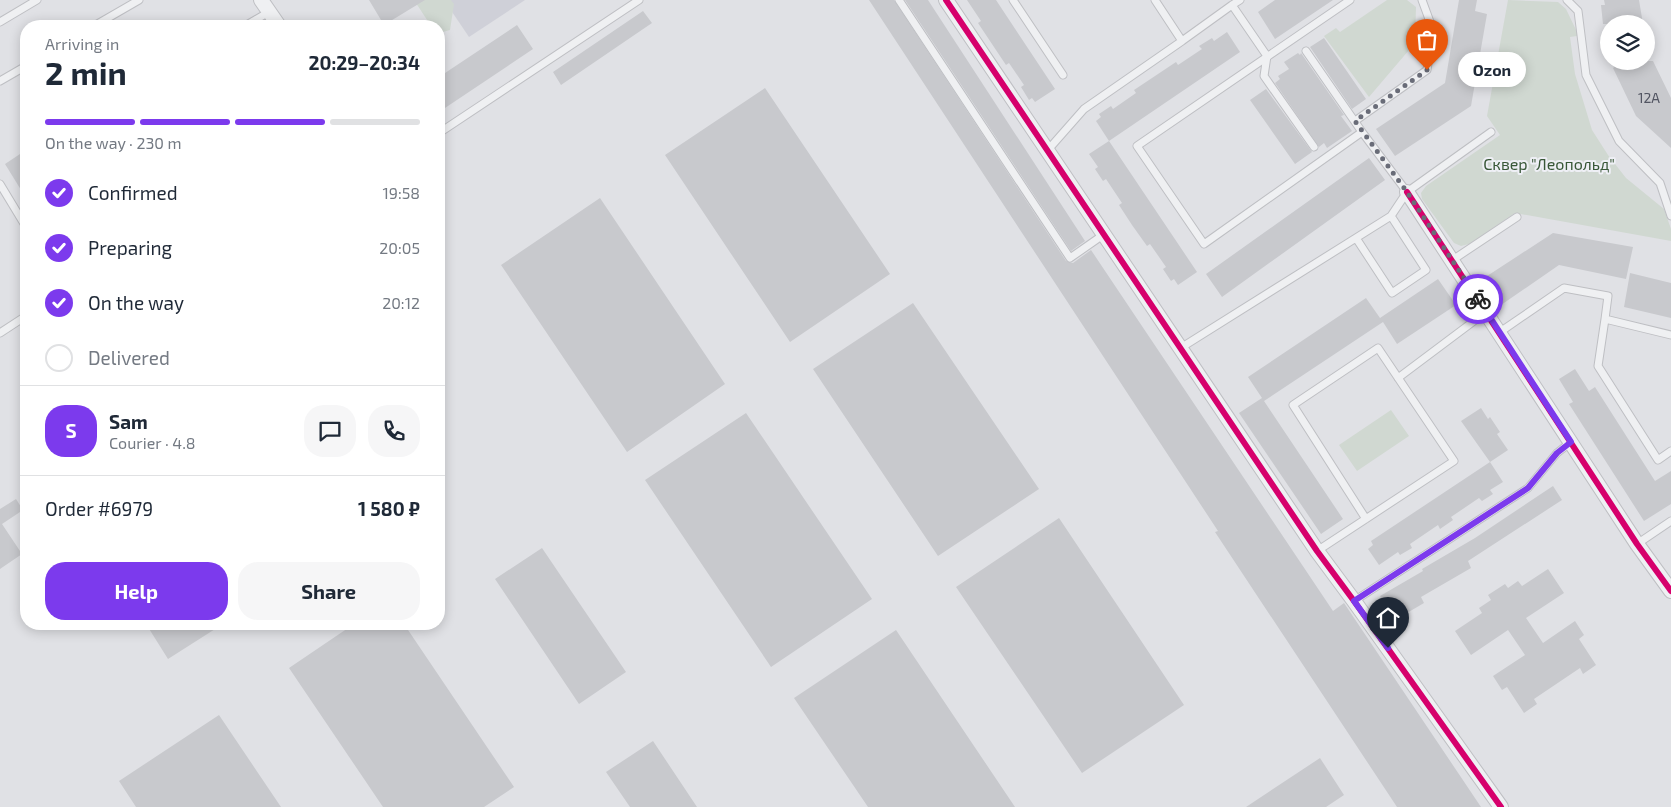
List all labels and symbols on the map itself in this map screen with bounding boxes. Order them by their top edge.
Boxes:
pin [1406,19,1448,70]
callout: Ozon [1457,52,1524,88]
house number: 12А [1638,89,1660,106]
park label: Сквер "Леопольд" [1483,154,1615,173]
courier [1453,274,1503,324]
pin [1367,597,1409,648]

